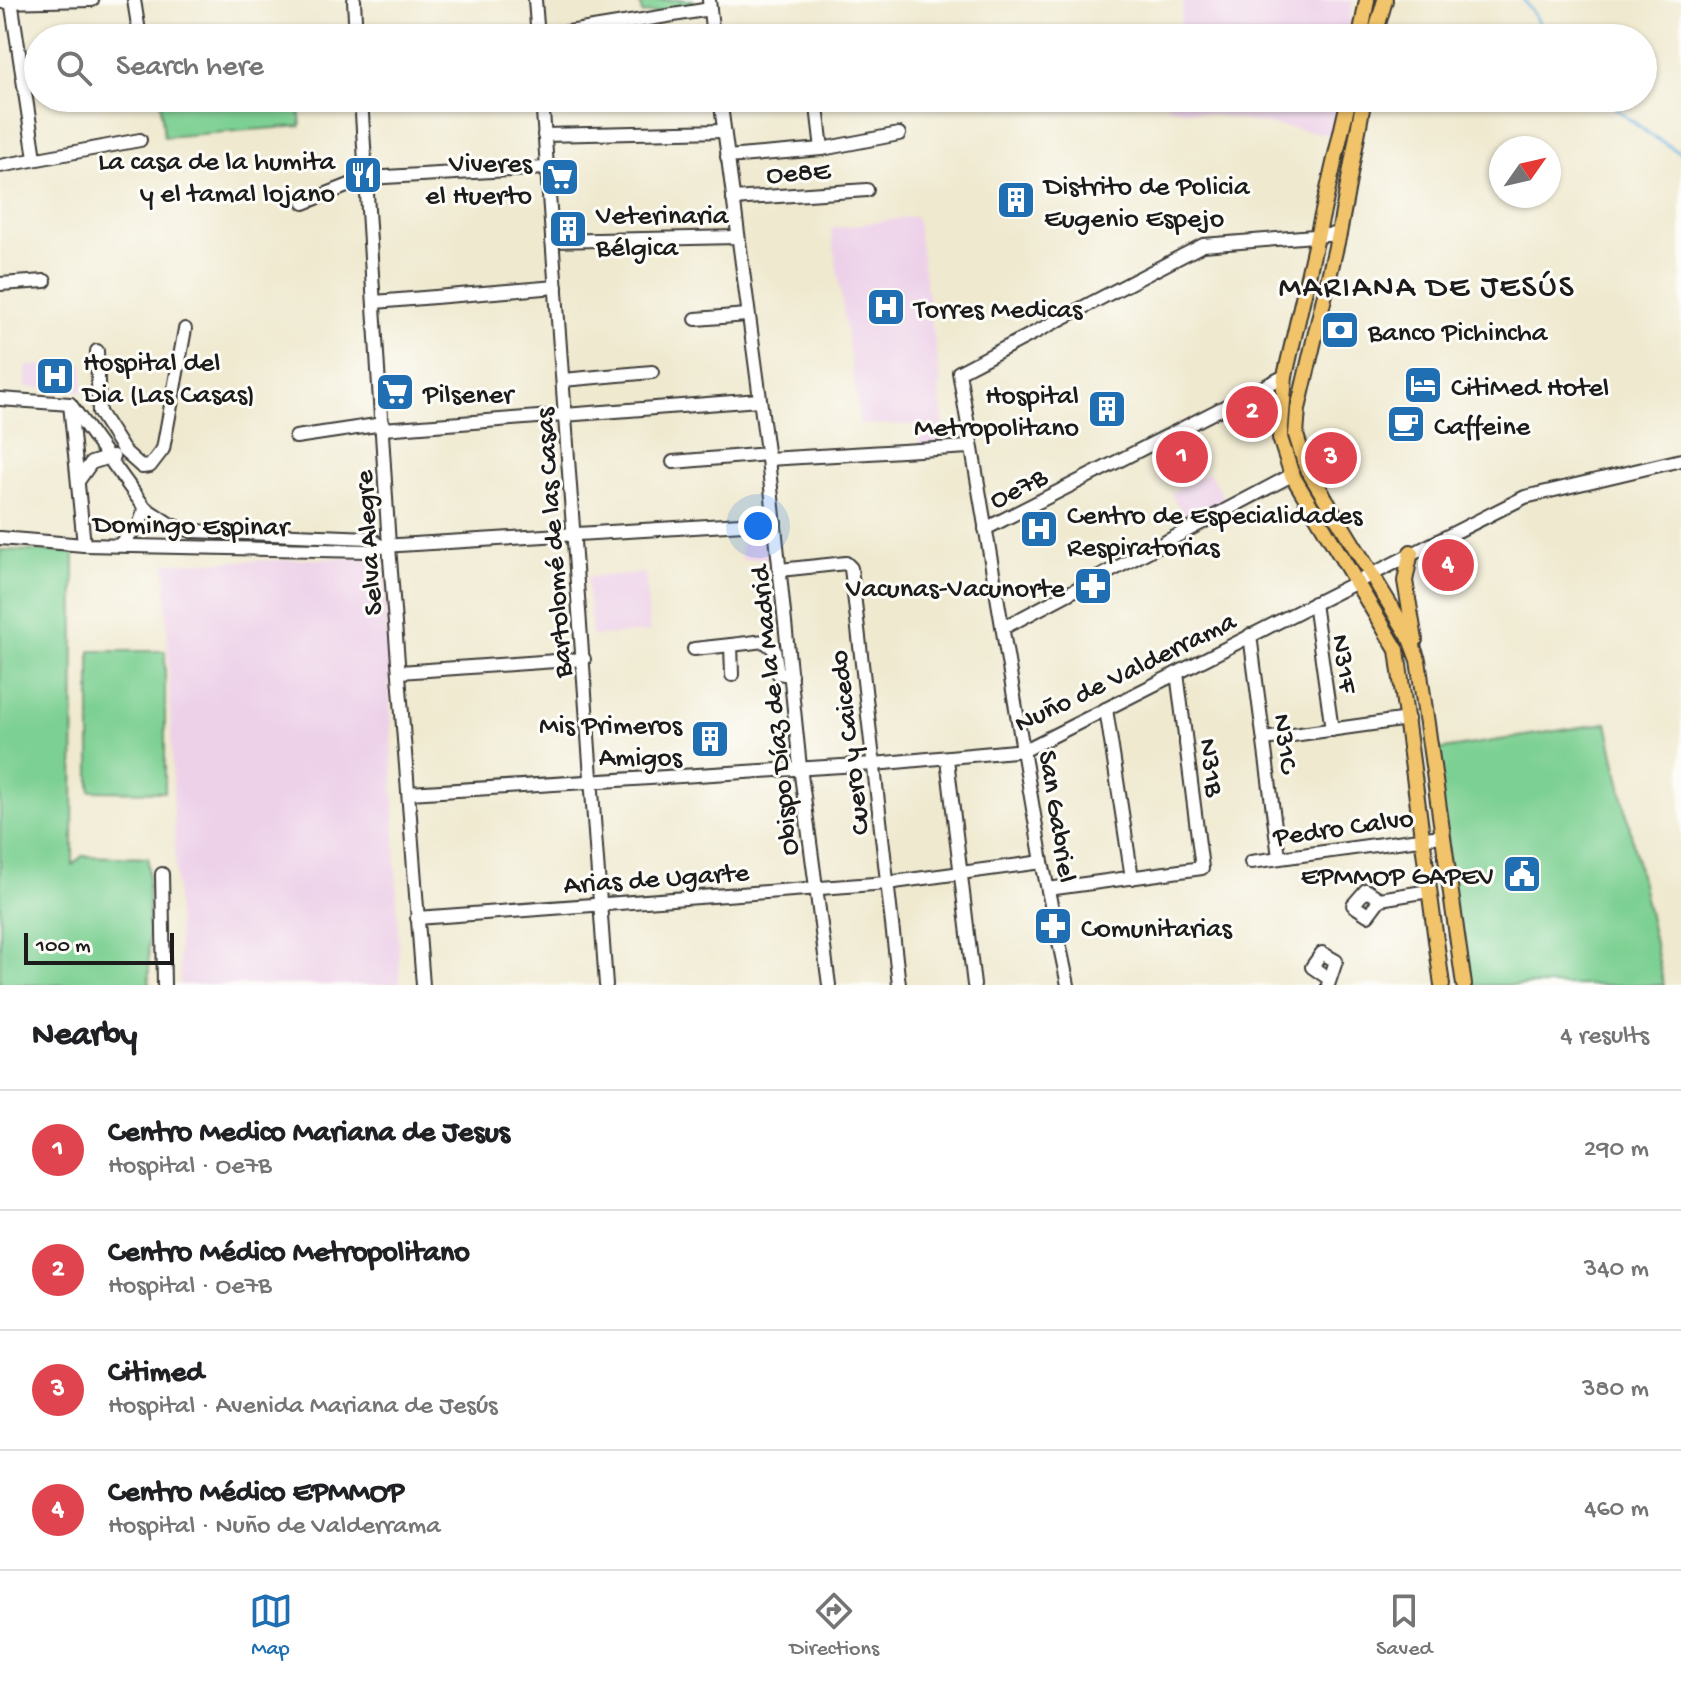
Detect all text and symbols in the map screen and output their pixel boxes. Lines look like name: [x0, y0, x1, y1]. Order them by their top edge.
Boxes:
search box: [24, 24, 1657, 112]
icon: search: [52, 46, 96, 90]
text: Search here: [116, 51, 264, 86]
north arrow: [1489, 136, 1561, 208]
place label: La casa de la humita y el tamal lojano: [98, 147, 336, 212]
place label: Viveres el Huerto: [425, 149, 533, 214]
restaurant icon: La casa de la humita y el tamal lojano: [342, 154, 384, 196]
supermarket icon: Viveres el Huerto: [539, 156, 581, 198]
street label: Oe8E: [765, 156, 833, 193]
place label: Distrito de Policia Eugenio Espejo: [1042, 172, 1251, 237]
building icon: Distrito de Policia Eugenio Espejo: [995, 179, 1037, 221]
place label: Veterinaria Bélgica: [595, 201, 730, 266]
building icon: Veterinaria Bélgica: [547, 208, 589, 250]
district label: MARIANA DE JESÚS: [1278, 270, 1576, 308]
hospital icon: Torres Medicas: [865, 286, 907, 328]
place label: Torres Medicas: [912, 295, 1083, 328]
bank icon: Banco Pichincha: [1319, 309, 1361, 351]
place label: Banco Pichincha: [1367, 318, 1549, 351]
place label: Hospital del Dia (Las Casas): [81, 348, 255, 413]
hospital icon: Hospital del Dia (Las Casas): [34, 355, 76, 397]
hotel icon: CitiMed Hotel: [1402, 364, 1444, 406]
supermarket icon: Pilsener: [374, 371, 416, 413]
place label: CitiMed Hotel: [1451, 373, 1609, 406]
place label: Pilsener: [422, 380, 515, 413]
place label: Hospital Metropolitano: [914, 381, 1079, 446]
pin: 2: [1226, 382, 1278, 442]
building icon: Hospital Metropolitano: [1086, 388, 1128, 430]
cafe icon: Caffeine: [1385, 403, 1427, 445]
street label: Bartolomé de las Casas: [530, 406, 581, 680]
place label: Caffeine: [1434, 412, 1531, 445]
pin: 1: [1156, 427, 1208, 487]
pin: 3: [1305, 428, 1357, 488]
street label: Oe7B: [985, 461, 1054, 518]
street label: Selva Alegre: [349, 468, 392, 616]
place label: Centro de Especialidades Respiratorias: [1067, 501, 1363, 566]
your location: [738, 506, 778, 546]
hospital icon: Centro de Especialidades Respiratorias: [1018, 508, 1060, 550]
street label: Domingo Espinar: [91, 509, 291, 546]
pin: 4: [1422, 535, 1474, 595]
street label: Obispo Díaz de la Madrid: [745, 561, 808, 857]
pharmacy icon: Vacunas-Vacunorte: [1072, 565, 1114, 607]
place label: Vacunas-Vacunorte: [845, 574, 1066, 607]
street label: Nuño de Valderrama: [1010, 605, 1243, 742]
street label: N31F: [1322, 632, 1363, 697]
street label: Cuero y Caicedo: [824, 648, 879, 837]
place label: Mis Primeros Amigos: [539, 711, 683, 776]
street label: N31C: [1264, 712, 1304, 777]
building icon: Mis Primeros Amigos: [689, 718, 731, 760]
street label: N31B: [1190, 737, 1230, 799]
street label: San Gabriel: [1029, 748, 1082, 885]
street label: Pedro Calvo: [1270, 803, 1416, 856]
public building icon: EPMMOP GAPEV: [1501, 853, 1543, 895]
street label: Arias de Ugarte: [562, 858, 751, 903]
place label: EPMMOP GAPEV: [1301, 862, 1494, 895]
pharmacy icon: Comunitarias: [1032, 905, 1074, 947]
place label: Comunitarias: [1081, 914, 1233, 947]
scale bar: [24, 929, 174, 965]
text: 100 m: [36, 934, 91, 960]
text: Nearby: [32, 1017, 137, 1057]
text: 4 results: [1560, 1022, 1649, 1053]
text: Centro Medico Mariana de Jesus: [108, 1117, 510, 1152]
text: 1: [53, 1135, 63, 1166]
text: 290 m: [1584, 1135, 1649, 1166]
text: Hospital · Oe7B: [108, 1152, 271, 1183]
text: Centro Médico Metropolitano: [108, 1237, 470, 1272]
text: 2: [52, 1255, 64, 1286]
text: 340 m: [1584, 1255, 1649, 1286]
text: Hospital · Oe7B: [108, 1272, 271, 1303]
text: Citimed: [108, 1357, 204, 1392]
text: 3: [51, 1375, 65, 1406]
text: 380 m: [1582, 1375, 1649, 1406]
text: Hospital · Avenida Mariana de Jesús: [108, 1392, 498, 1423]
text: Centro Médico EPMMOP: [108, 1477, 404, 1512]
text: 4: [52, 1495, 64, 1526]
text: 460 m: [1584, 1495, 1649, 1526]
text: Hospital · Nuño de Valderrama: [108, 1512, 441, 1543]
tab: Map: [249, 1589, 293, 1663]
tab: Directions: [790, 1589, 879, 1663]
tab: Saved: [1376, 1589, 1432, 1663]

